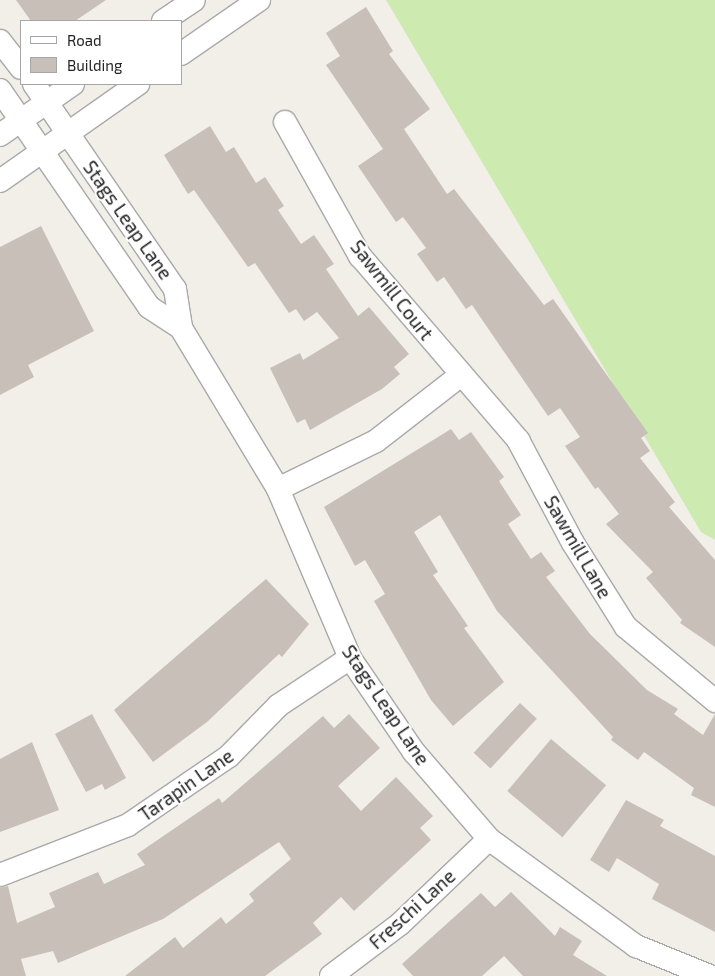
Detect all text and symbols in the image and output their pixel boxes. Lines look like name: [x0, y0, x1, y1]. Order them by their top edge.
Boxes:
legend: [20, 20, 182, 85]
text: Road: [67, 31, 102, 49]
text: Building: [67, 56, 122, 74]
street label: Stags Leap Lane: [79, 156, 177, 284]
street label: Sawmill Court: [346, 235, 438, 345]
street label: Sawmill Lane: [539, 491, 617, 603]
street label: Stags Leap Lane: [337, 641, 435, 769]
street label: Tarapin Lane: [134, 744, 238, 826]
street label: Freschi Lane: [364, 864, 460, 954]

